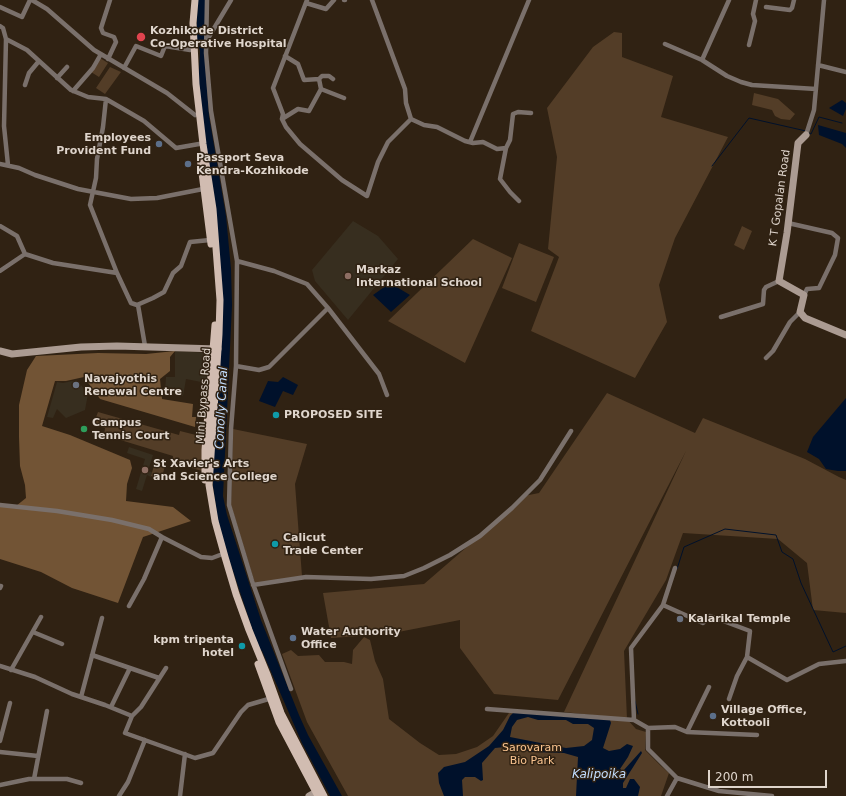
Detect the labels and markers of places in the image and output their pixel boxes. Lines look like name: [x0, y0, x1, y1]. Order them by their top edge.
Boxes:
place label: Kozhikode District Co-Operative Hospital: [150, 24, 287, 50]
marker: Kozhikode District Co-Operative Hospital: [135, 31, 147, 43]
place label: Employees Provident Fund: [56, 131, 151, 157]
marker: Employees Provident Fund: [154, 139, 164, 149]
place label: Passport Seva Kendra-Kozhikode: [196, 151, 309, 177]
marker: Passport Seva Kendra-Kozhikode: [183, 159, 193, 169]
place label: Markaz International School: [356, 263, 482, 289]
marker: Markaz International School: [343, 271, 353, 281]
place label: Navajyothis Renewal Centre: [84, 372, 182, 398]
marker: Navajyothis Renewal Centre: [71, 380, 81, 390]
place label: PROPOSED SITE: [284, 408, 383, 422]
marker: PROPOSED SITE: [271, 410, 281, 420]
place label: Campus Tennis Court: [92, 416, 169, 442]
marker: Campus Tennis Court: [79, 424, 89, 434]
place label: St Xavier's Arts and Science College: [153, 457, 277, 483]
marker: St Xavier's Arts and Science College: [140, 465, 150, 475]
place label: Calicut Trade Center: [283, 531, 363, 557]
marker: Calicut Trade Center: [270, 539, 280, 549]
place label: Kalarikal Temple: [688, 612, 791, 626]
marker: Kalarikal Temple: [675, 614, 685, 624]
place label: Water Authority Office: [301, 625, 401, 651]
place label: kpm tripenta hotel: [153, 633, 234, 659]
marker: Water Authority Office: [288, 633, 298, 643]
marker: kpm tripenta hotel: [237, 641, 247, 651]
place label: Village Office, Kottooli: [721, 703, 807, 729]
marker: Village Office, Kottooli: [708, 711, 718, 721]

